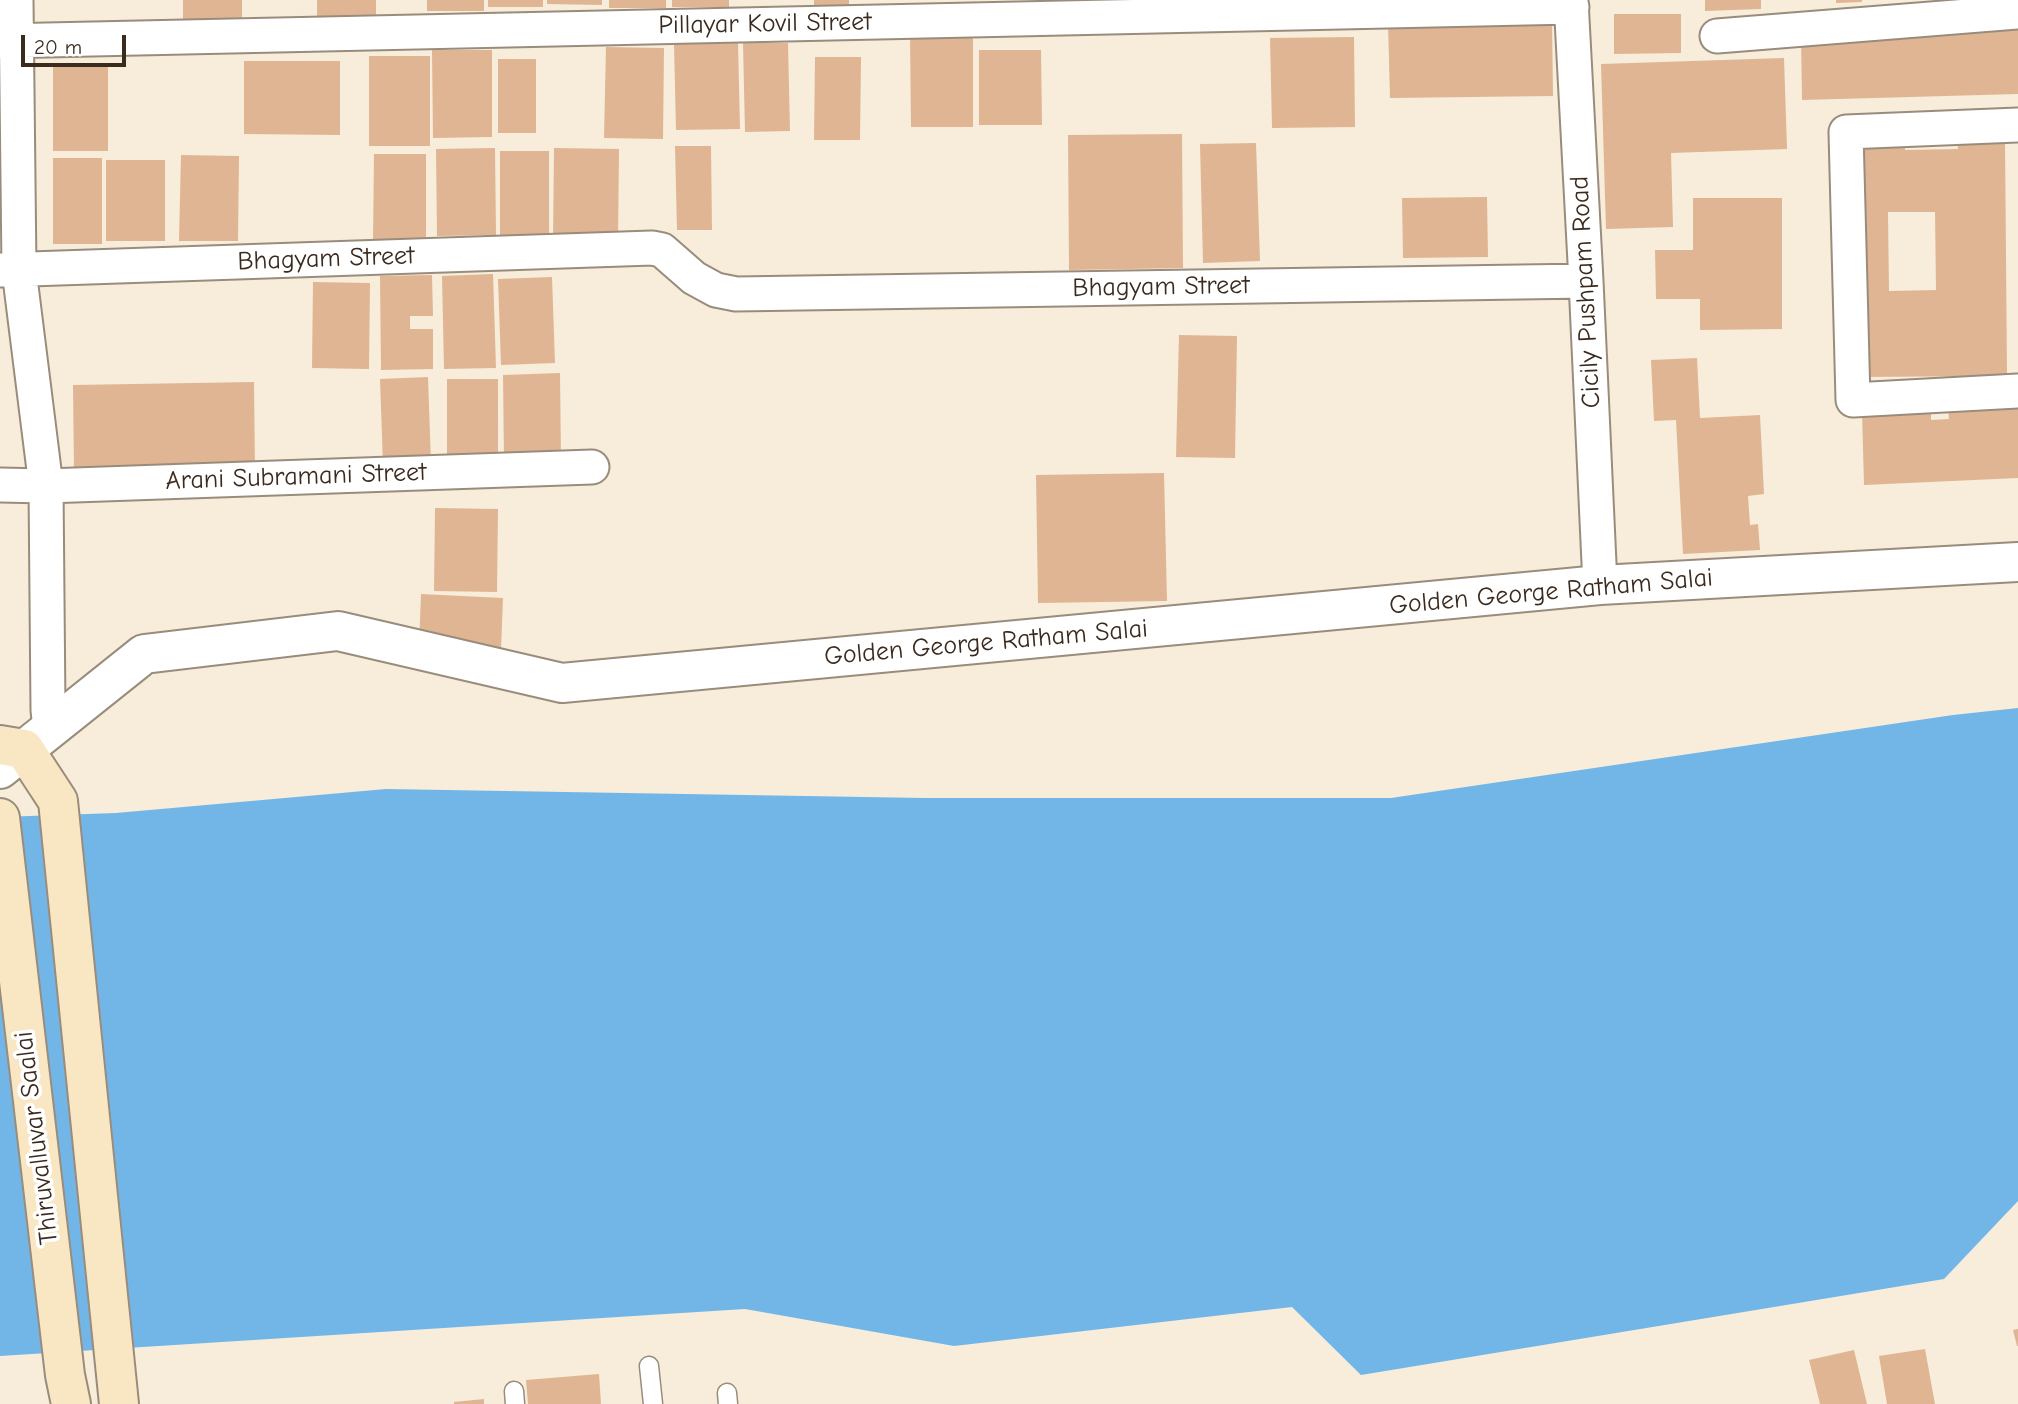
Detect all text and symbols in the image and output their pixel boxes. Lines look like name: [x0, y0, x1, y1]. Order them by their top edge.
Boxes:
street label: Pillayar Kovil Street: [658, 7, 872, 41]
scale bar: [24, 21, 130, 65]
text: 20 m: [34, 35, 82, 59]
street label: Cicily Pushpam Road: [1564, 175, 1608, 409]
street label: Bhagyam Street: [237, 240, 415, 278]
street label: Bhagyam Street: [1072, 270, 1250, 304]
street label: Arani Subramani Street: [165, 457, 427, 497]
street label: Golden George Ratham Salai: [1388, 562, 1714, 622]
street label: Golden George Ratham Salai: [823, 613, 1149, 673]
street label: Thiruvalluvar Saalai: [8, 1030, 66, 1246]

